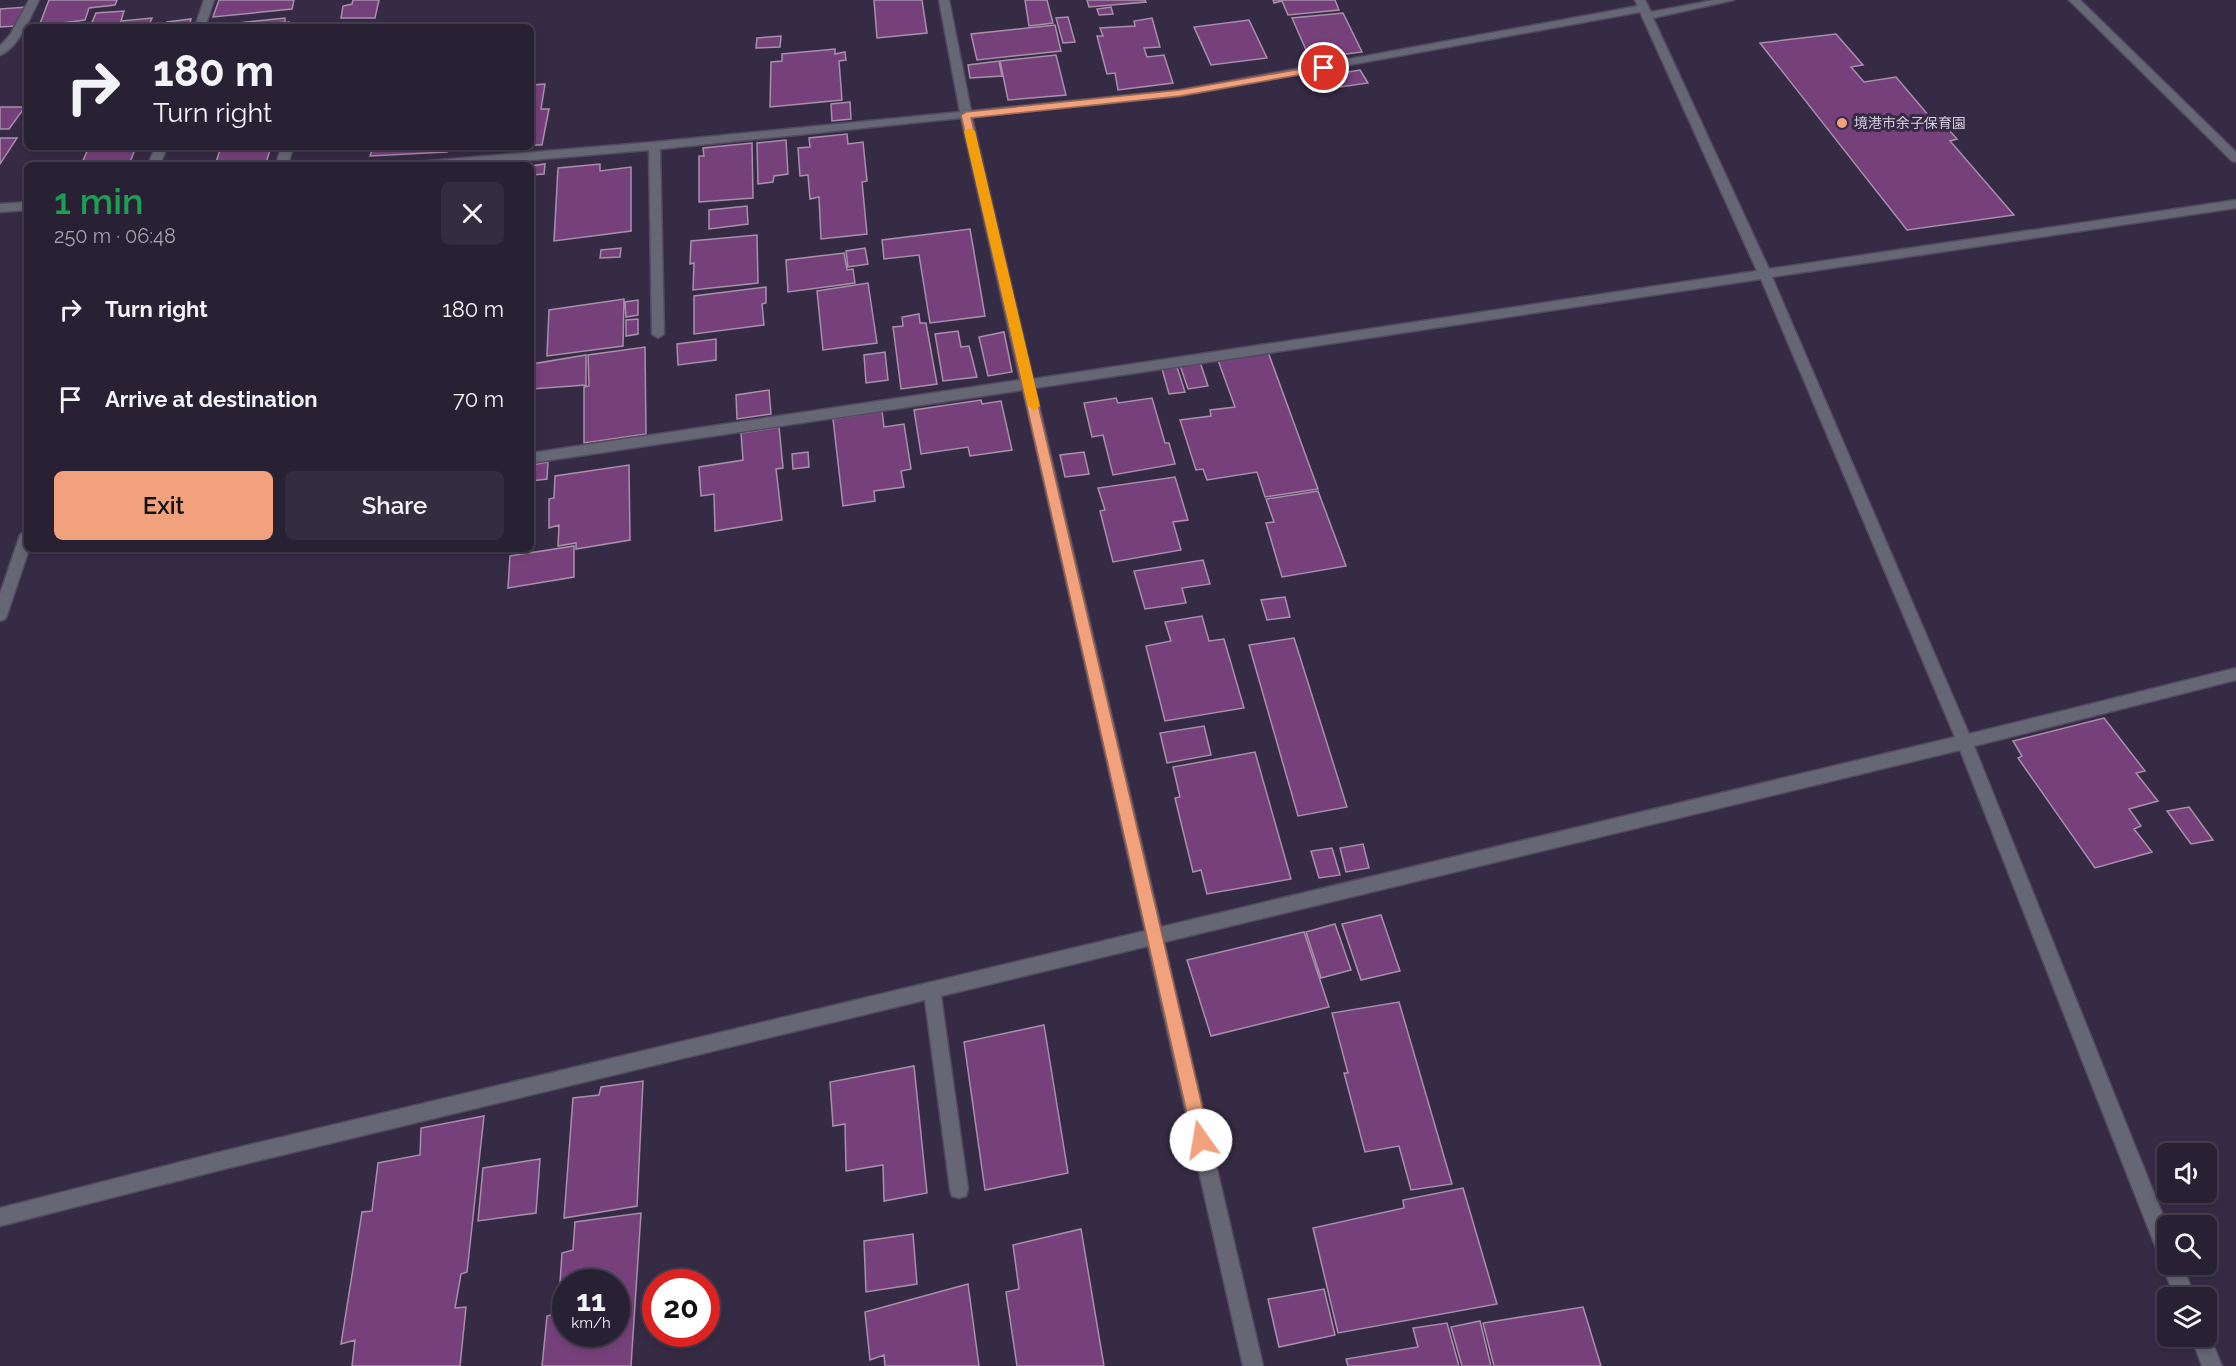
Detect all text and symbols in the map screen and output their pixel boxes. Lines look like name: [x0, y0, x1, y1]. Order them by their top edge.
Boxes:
pin: [1298, 42, 1349, 93]
text: 180 m: [153, 47, 274, 96]
icon: right: [54, 48, 132, 126]
icon: arrive: [1307, 51, 1340, 84]
text: Turn right: [153, 97, 272, 128]
place label: 境港市余子保育園: [1854, 115, 1966, 131]
marker: 境港市余子保育園: [1835, 116, 1849, 130]
text: 1 min: [54, 180, 143, 222]
button: close: [441, 182, 504, 245]
text: 250 m · 06:48: [54, 224, 176, 248]
icon: right: [54, 293, 87, 326]
text: Turn right: [105, 296, 208, 322]
text: 180 m: [442, 296, 504, 322]
icon: arrive: [54, 383, 87, 416]
text: Arrive at destination: [105, 386, 318, 412]
text: 70 m: [453, 386, 504, 412]
button: Exit: [54, 471, 273, 540]
button: Share: [285, 471, 504, 540]
position arrow: [1169, 1108, 1233, 1172]
map controls: [2157, 1143, 2217, 1347]
button: sound: [2157, 1143, 2217, 1203]
button: search: [2157, 1215, 2217, 1275]
speed limit sign: 20: [642, 1269, 720, 1347]
text: 11: [576, 1283, 606, 1318]
button: layers: [2157, 1287, 2217, 1347]
text: km/h: [571, 1314, 611, 1332]

